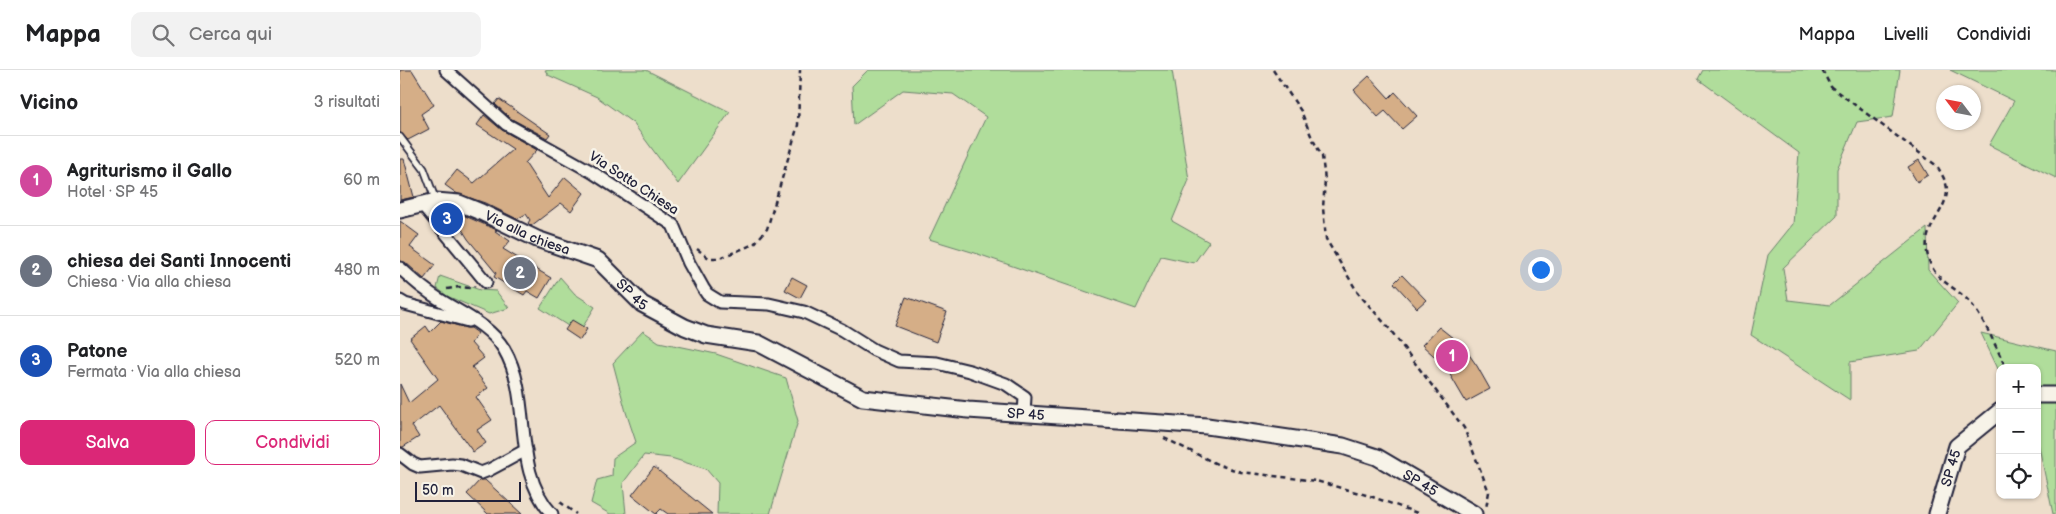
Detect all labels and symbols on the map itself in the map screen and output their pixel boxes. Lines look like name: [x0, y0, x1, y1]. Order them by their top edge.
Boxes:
north arrow: [1936, 85, 1981, 130]
street label: Via Sotto Chiesa: [586, 148, 682, 218]
pin: 3: [431, 200, 463, 238]
street label: Via alla chiesa: [482, 207, 572, 258]
pin: 2: [504, 254, 536, 292]
your location: [1528, 257, 1554, 283]
street label: SP 45: [613, 275, 650, 314]
pin: 1: [1436, 337, 1468, 375]
street label: SP 45: [1007, 404, 1045, 424]
street label: SP 45: [1937, 447, 1964, 488]
street label: SP 45: [1400, 466, 1441, 499]
scale bar: [415, 479, 521, 502]

